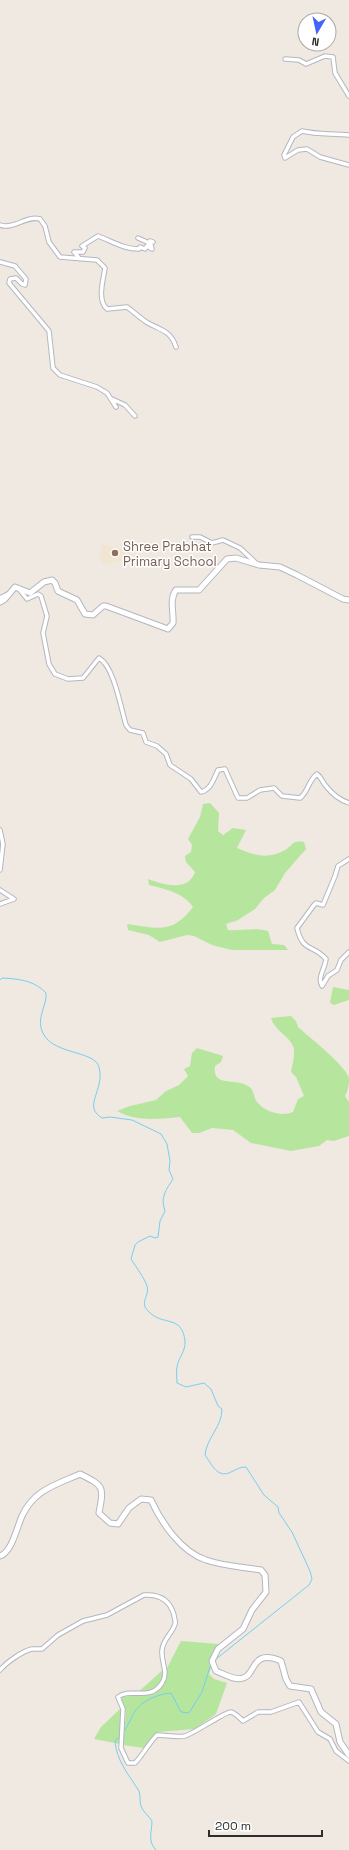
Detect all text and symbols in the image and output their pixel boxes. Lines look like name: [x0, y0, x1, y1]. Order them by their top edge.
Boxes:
north arrow: [297, 12, 337, 52]
text: N: [311, 34, 320, 49]
place label: Shree Prabhat Primary School: [123, 538, 217, 570]
marker: Shree Prabhat Primary School: [110, 548, 120, 558]
scale bar: [209, 1812, 322, 1838]
text: 200 m: [215, 1818, 251, 1834]

